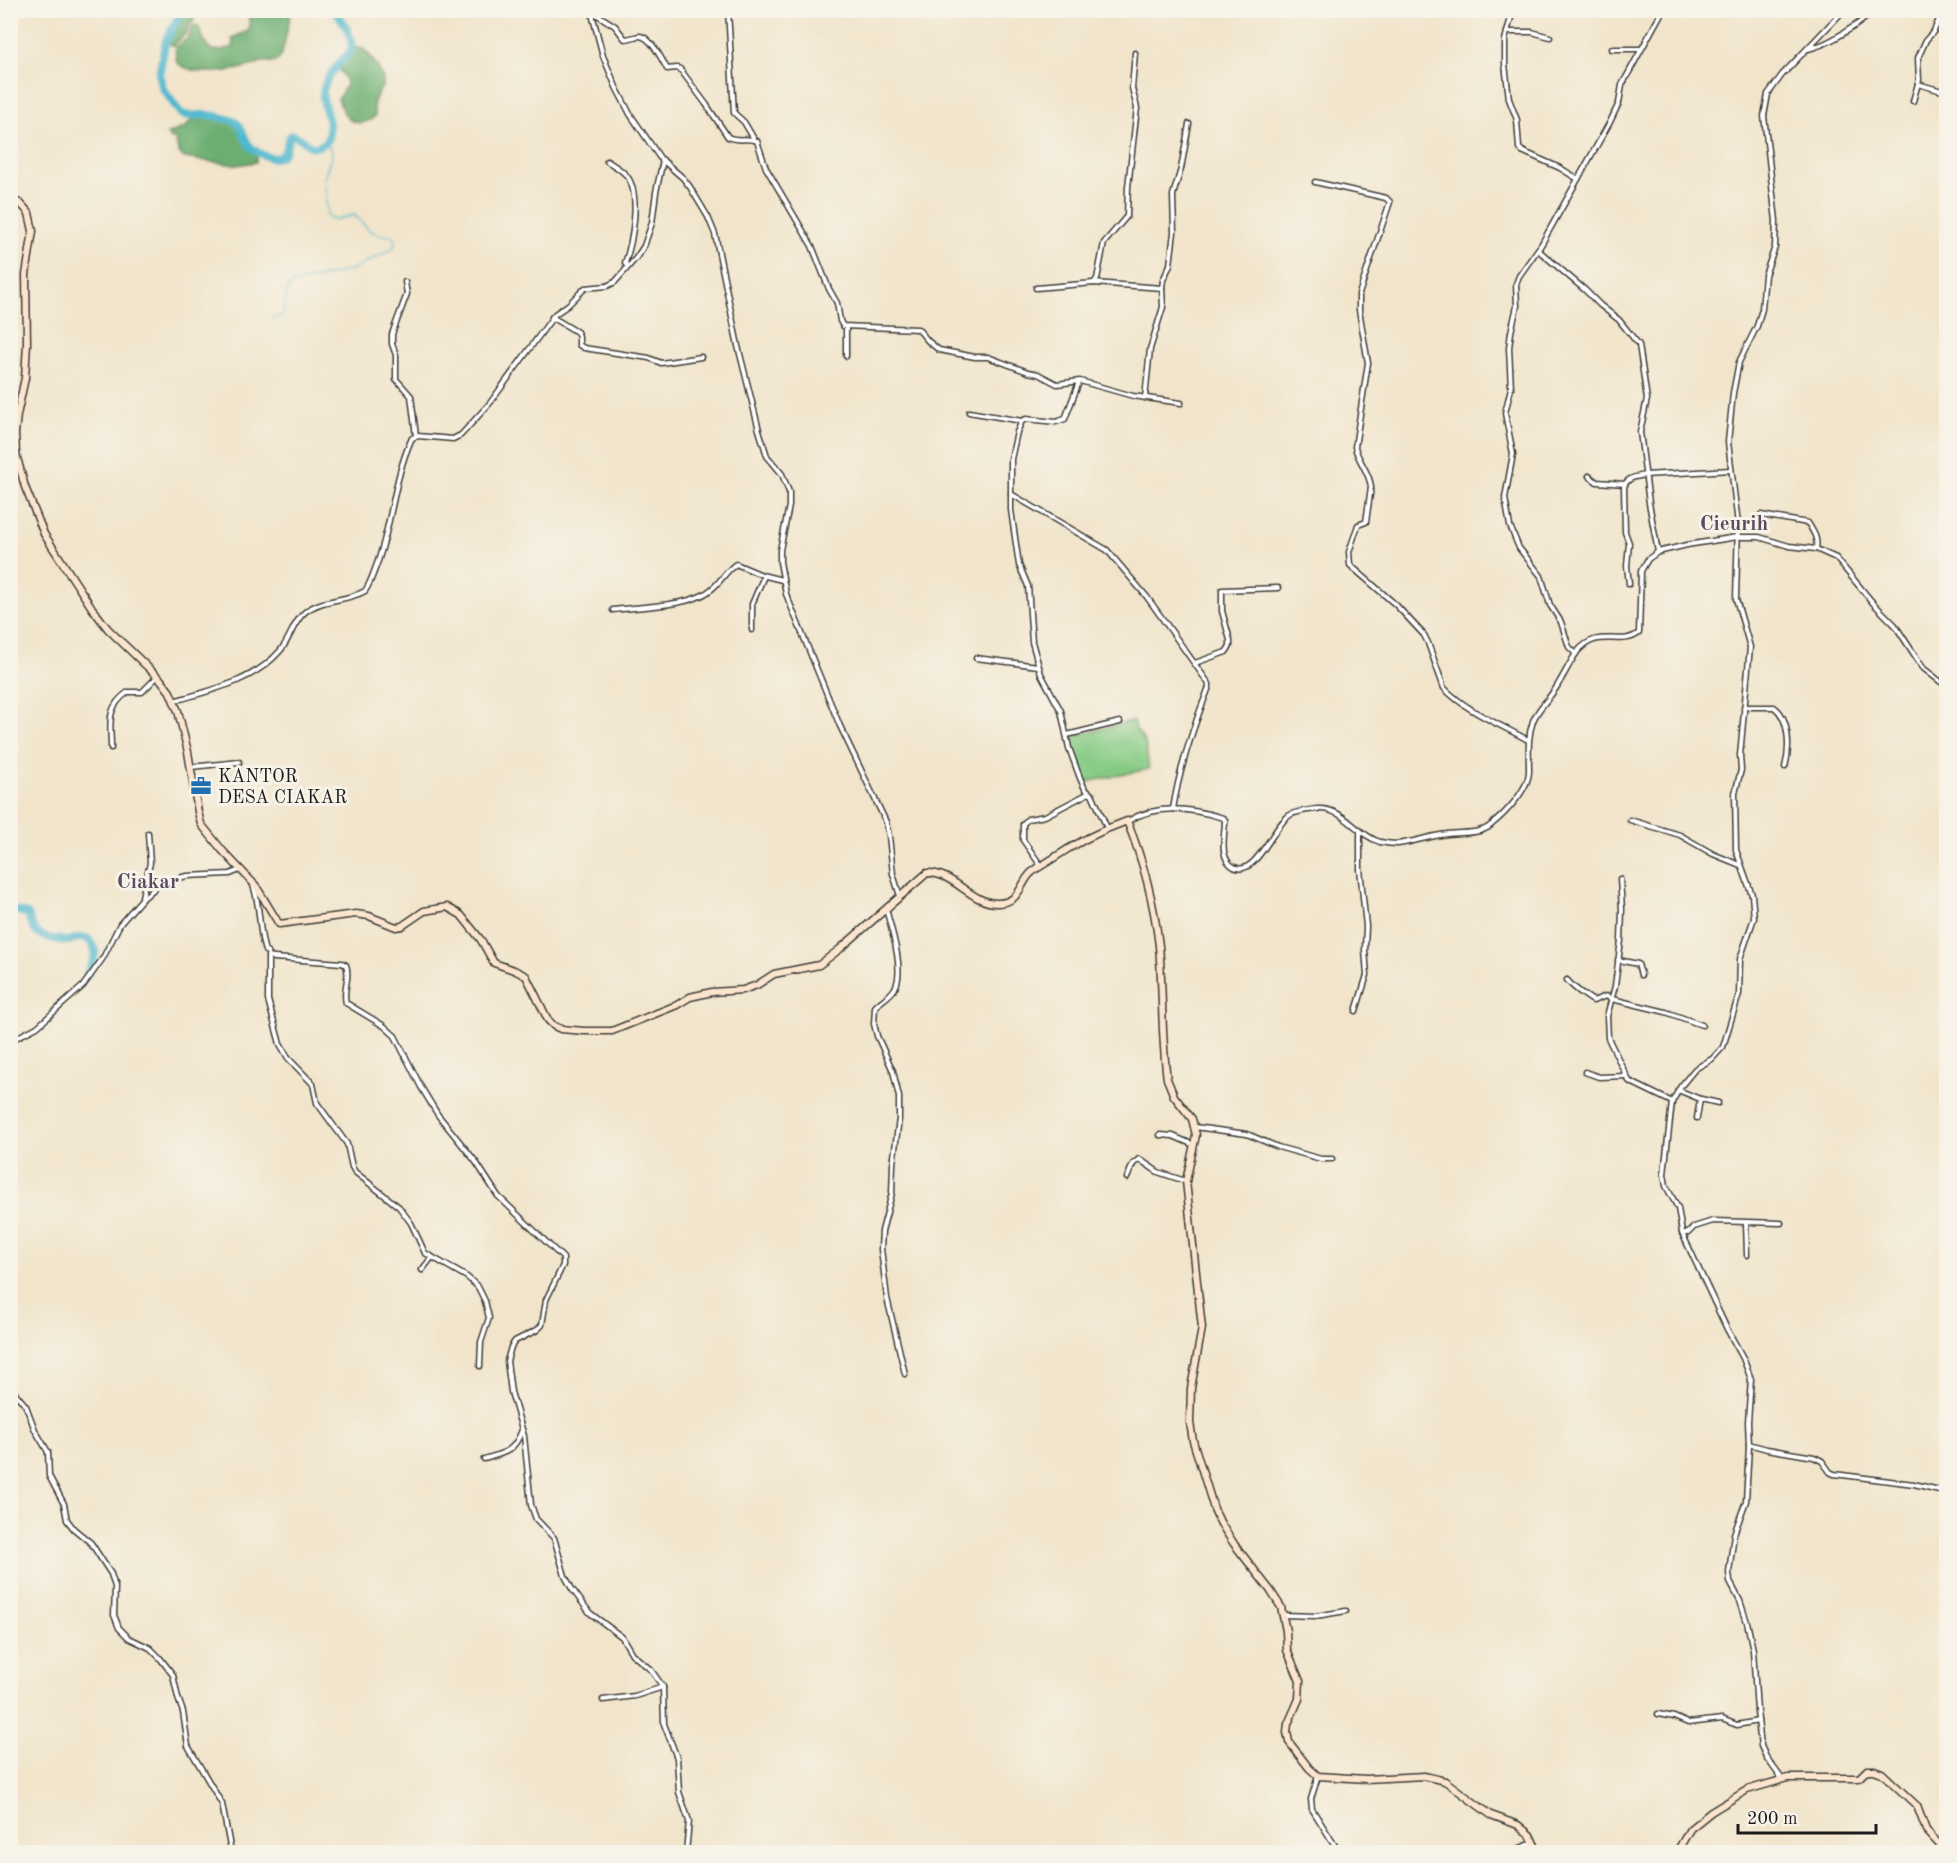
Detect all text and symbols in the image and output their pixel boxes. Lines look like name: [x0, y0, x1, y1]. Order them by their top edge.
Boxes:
district label: Cieurih: [1700, 514, 1769, 535]
place label: KANTOR DESA CIAKAR: [218, 768, 347, 807]
office icon: KANTOR DESA CIAKAR: [189, 774, 213, 798]
district label: Ciakar: [117, 872, 179, 893]
scale bar: [1738, 1797, 1876, 1835]
text: 200 m: [1747, 1810, 1798, 1828]

